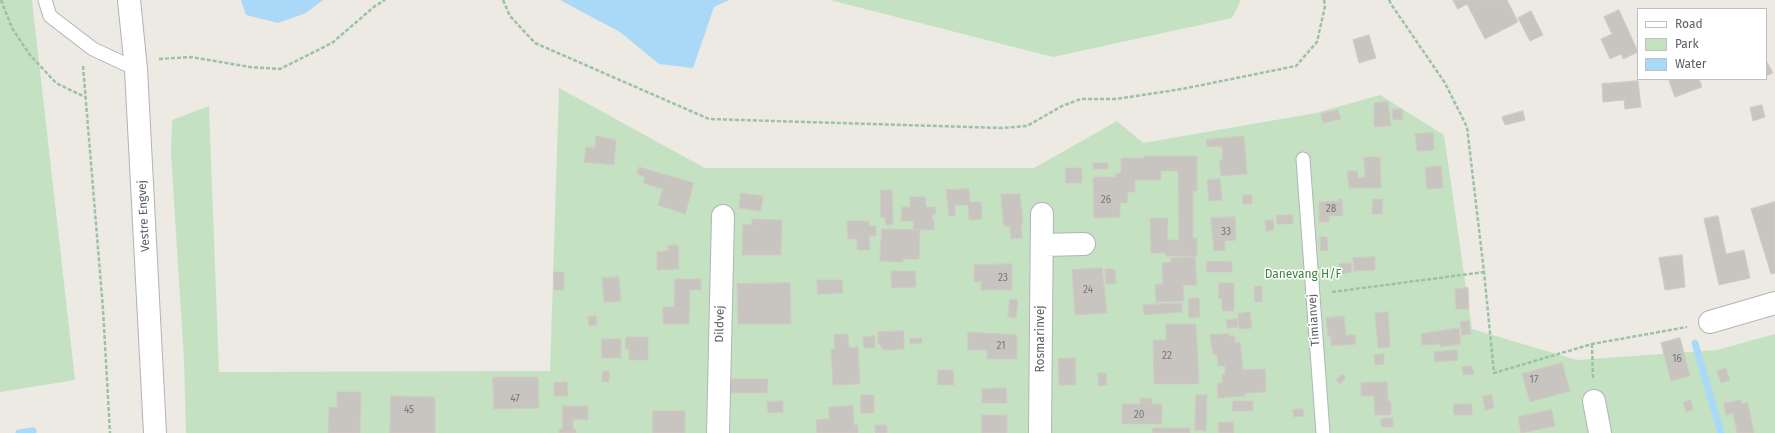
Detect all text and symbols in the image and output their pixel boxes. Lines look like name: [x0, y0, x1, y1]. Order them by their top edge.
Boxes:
legend: [1637, 8, 1767, 80]
text: Road: [1675, 17, 1703, 31]
text: Park: [1675, 37, 1699, 51]
text: Water: [1675, 57, 1706, 71]
street label: Vestre Engvej: [135, 180, 153, 252]
house number: 26: [1101, 194, 1111, 206]
house number: 28: [1326, 203, 1336, 215]
house number: 33: [1221, 226, 1231, 238]
park label: Danevang H/F: [1265, 268, 1341, 282]
house number: 23: [998, 272, 1008, 284]
house number: 24: [1083, 284, 1093, 296]
street label: Timianvej: [1305, 293, 1323, 347]
street label: Dildvej: [712, 305, 728, 343]
street label: Rosmarinvej: [1034, 305, 1048, 373]
house number: 21: [996, 340, 1006, 352]
house number: 22: [1162, 350, 1172, 362]
house number: 16: [1672, 353, 1682, 365]
house number: 17: [1530, 374, 1538, 386]
house number: 47: [510, 393, 520, 405]
house number: 45: [404, 404, 414, 416]
house number: 20: [1134, 409, 1144, 421]

